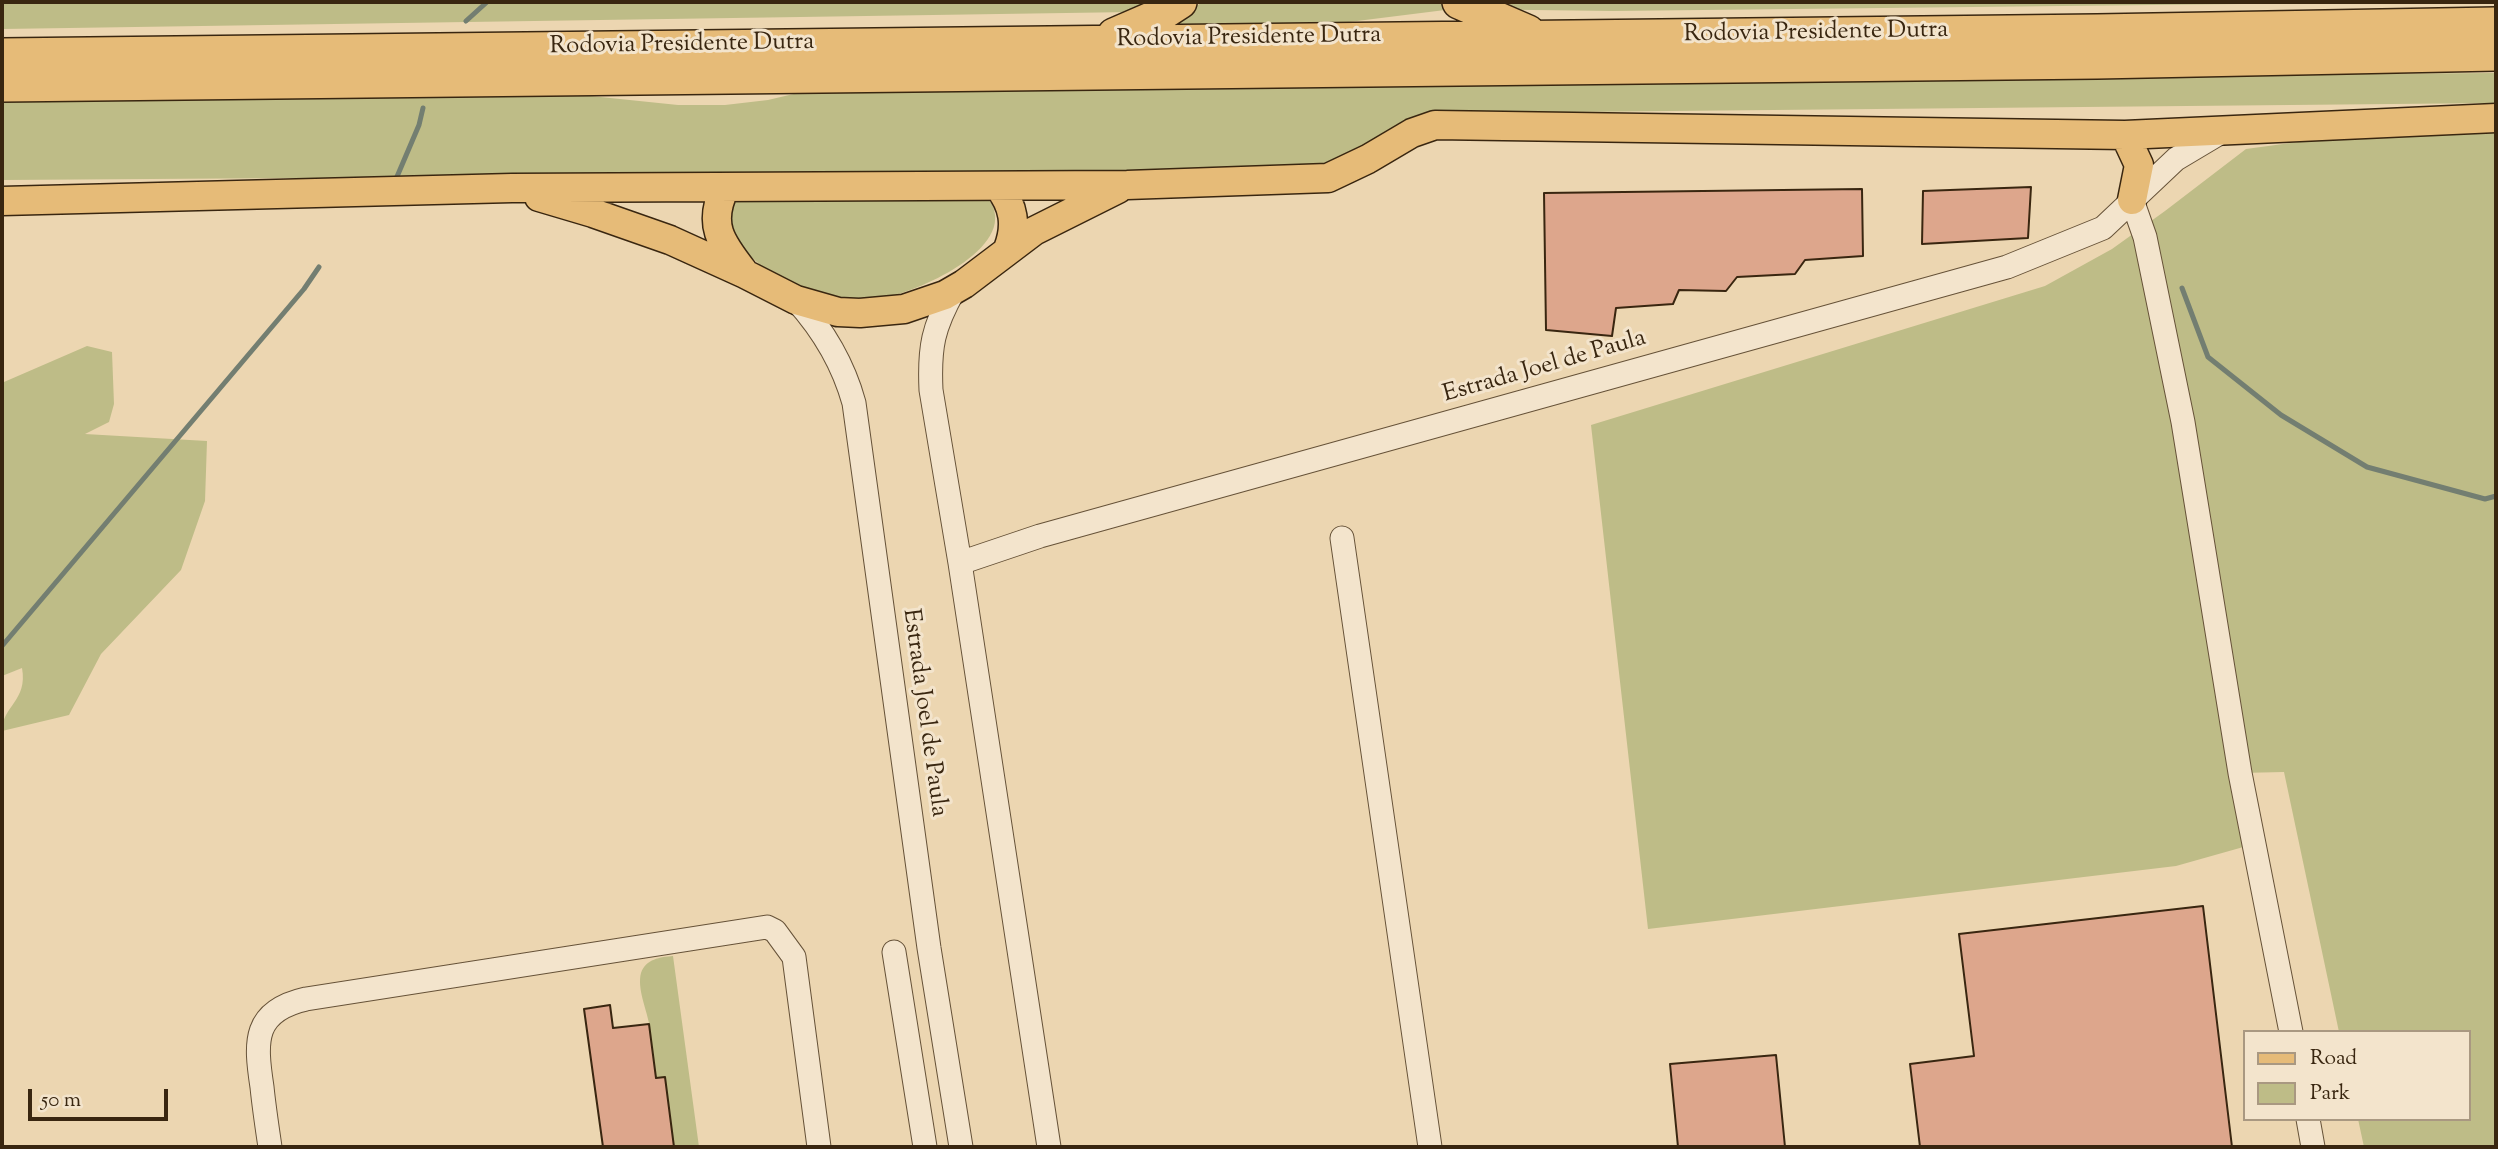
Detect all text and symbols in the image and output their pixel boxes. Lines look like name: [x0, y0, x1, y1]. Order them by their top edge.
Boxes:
street label: Rodovia Presidente Dutra: [1684, 17, 1948, 51]
street label: Rodovia Presidente Dutra: [1117, 22, 1381, 56]
street label: Rodovia Presidente Dutra: [550, 29, 814, 63]
street label: Estrada Joel de Paula: [1440, 325, 1650, 411]
street label: Estrada Joel de Paula: [894, 607, 952, 819]
legend: [2242, 1030, 2470, 1121]
text: Road: [2310, 1044, 2357, 1074]
scale bar: [32, 1076, 172, 1120]
text: Park: [2310, 1079, 2350, 1109]
text: 50 m: [41, 1086, 81, 1116]

